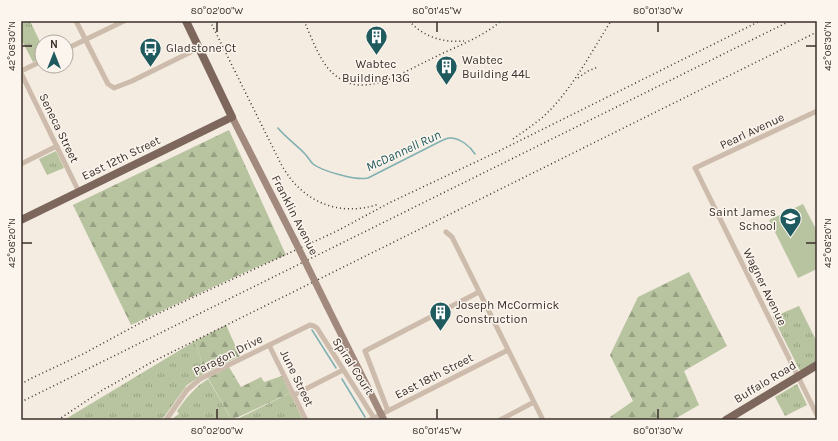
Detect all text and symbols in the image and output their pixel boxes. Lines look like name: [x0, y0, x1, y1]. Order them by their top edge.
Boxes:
text: 80°02'00"W: [191, 5, 243, 17]
text: 80°01'45"W: [412, 5, 462, 17]
text: 80°01'30"W: [633, 5, 683, 17]
text: 42°08'30"N: [6, 21, 18, 71]
text: 42°08'30"N: [822, 21, 834, 71]
building icon: Wabtec Building 13G: [363, 24, 389, 57]
north arrow: [34, 34, 74, 74]
bus stop icon: Gladstone Ct: [137, 35, 163, 68]
text: N: [50, 38, 58, 51]
place label: Gladstone Ct: [166, 41, 237, 55]
place label: Wabtec Building 44L: [462, 53, 531, 81]
building icon: Wabtec Building 44L: [434, 54, 460, 87]
place label: Wabtec Building 13G: [342, 57, 410, 85]
street label: Seneca Street: [36, 91, 82, 165]
street label: Pearl Avenue: [718, 110, 786, 152]
water label: McDannell Run: [363, 127, 443, 174]
street label: East 12th Street: [80, 133, 163, 183]
street label: Franklin Avenue: [269, 173, 321, 257]
place label: Saint James School: [709, 205, 776, 233]
school or university icon: Saint James School: [778, 206, 804, 239]
text: 42°08'20"N: [6, 218, 18, 268]
text: 42°08'20"N: [822, 218, 834, 268]
street label: Wagner Avenue: [740, 246, 790, 328]
place label: Joseph McCormick Construction: [456, 298, 560, 326]
building icon: Joseph McCormick Construction: [427, 299, 453, 332]
street label: Paragon Drive: [191, 332, 265, 378]
street label: Spiral Court: [329, 335, 377, 397]
street label: June Street: [277, 347, 317, 409]
street label: East 18th Street: [393, 350, 476, 402]
street label: Buffalo Road: [731, 358, 799, 406]
text: 80°02'00"W: [191, 425, 243, 437]
text: 80°01'45"W: [412, 425, 462, 437]
text: 80°01'30"W: [633, 425, 683, 437]

